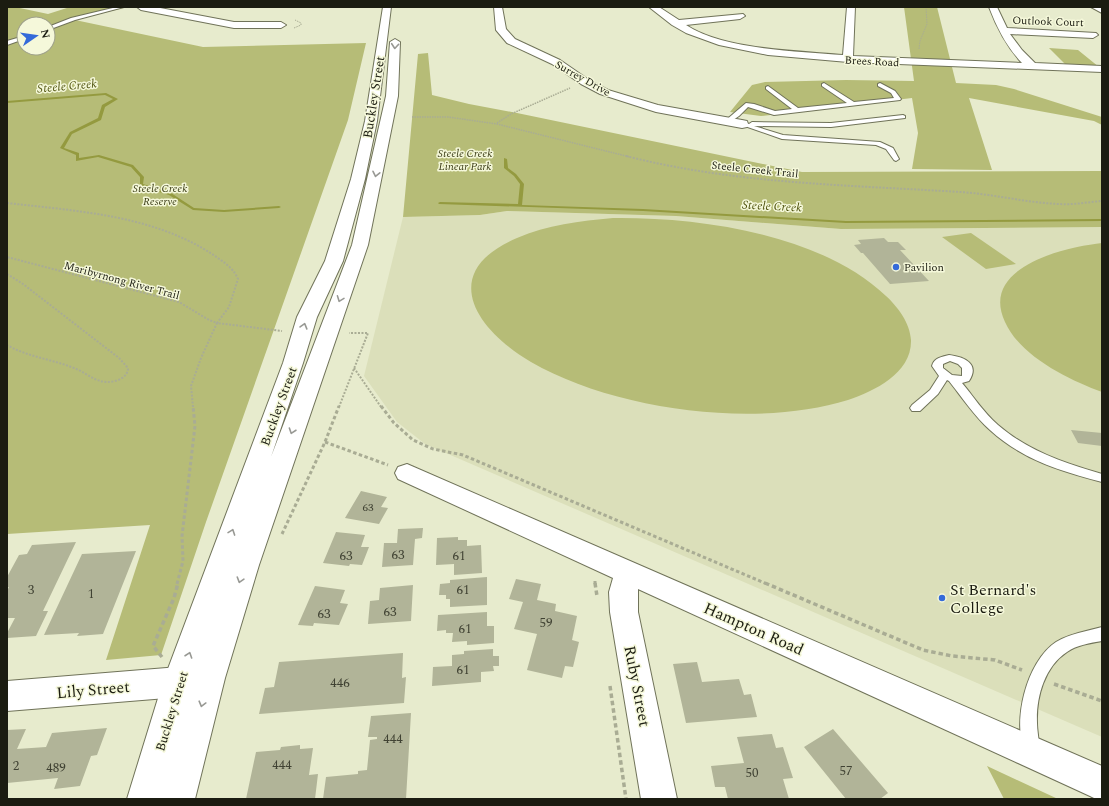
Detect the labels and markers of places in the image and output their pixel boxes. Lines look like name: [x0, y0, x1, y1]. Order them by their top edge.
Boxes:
place label: Pavilion: [904, 259, 944, 276]
marker: Pavilion: [891, 262, 901, 272]
place label: St Bernard's College: [950, 578, 1036, 620]
marker: St Bernard's College: [937, 593, 947, 603]

